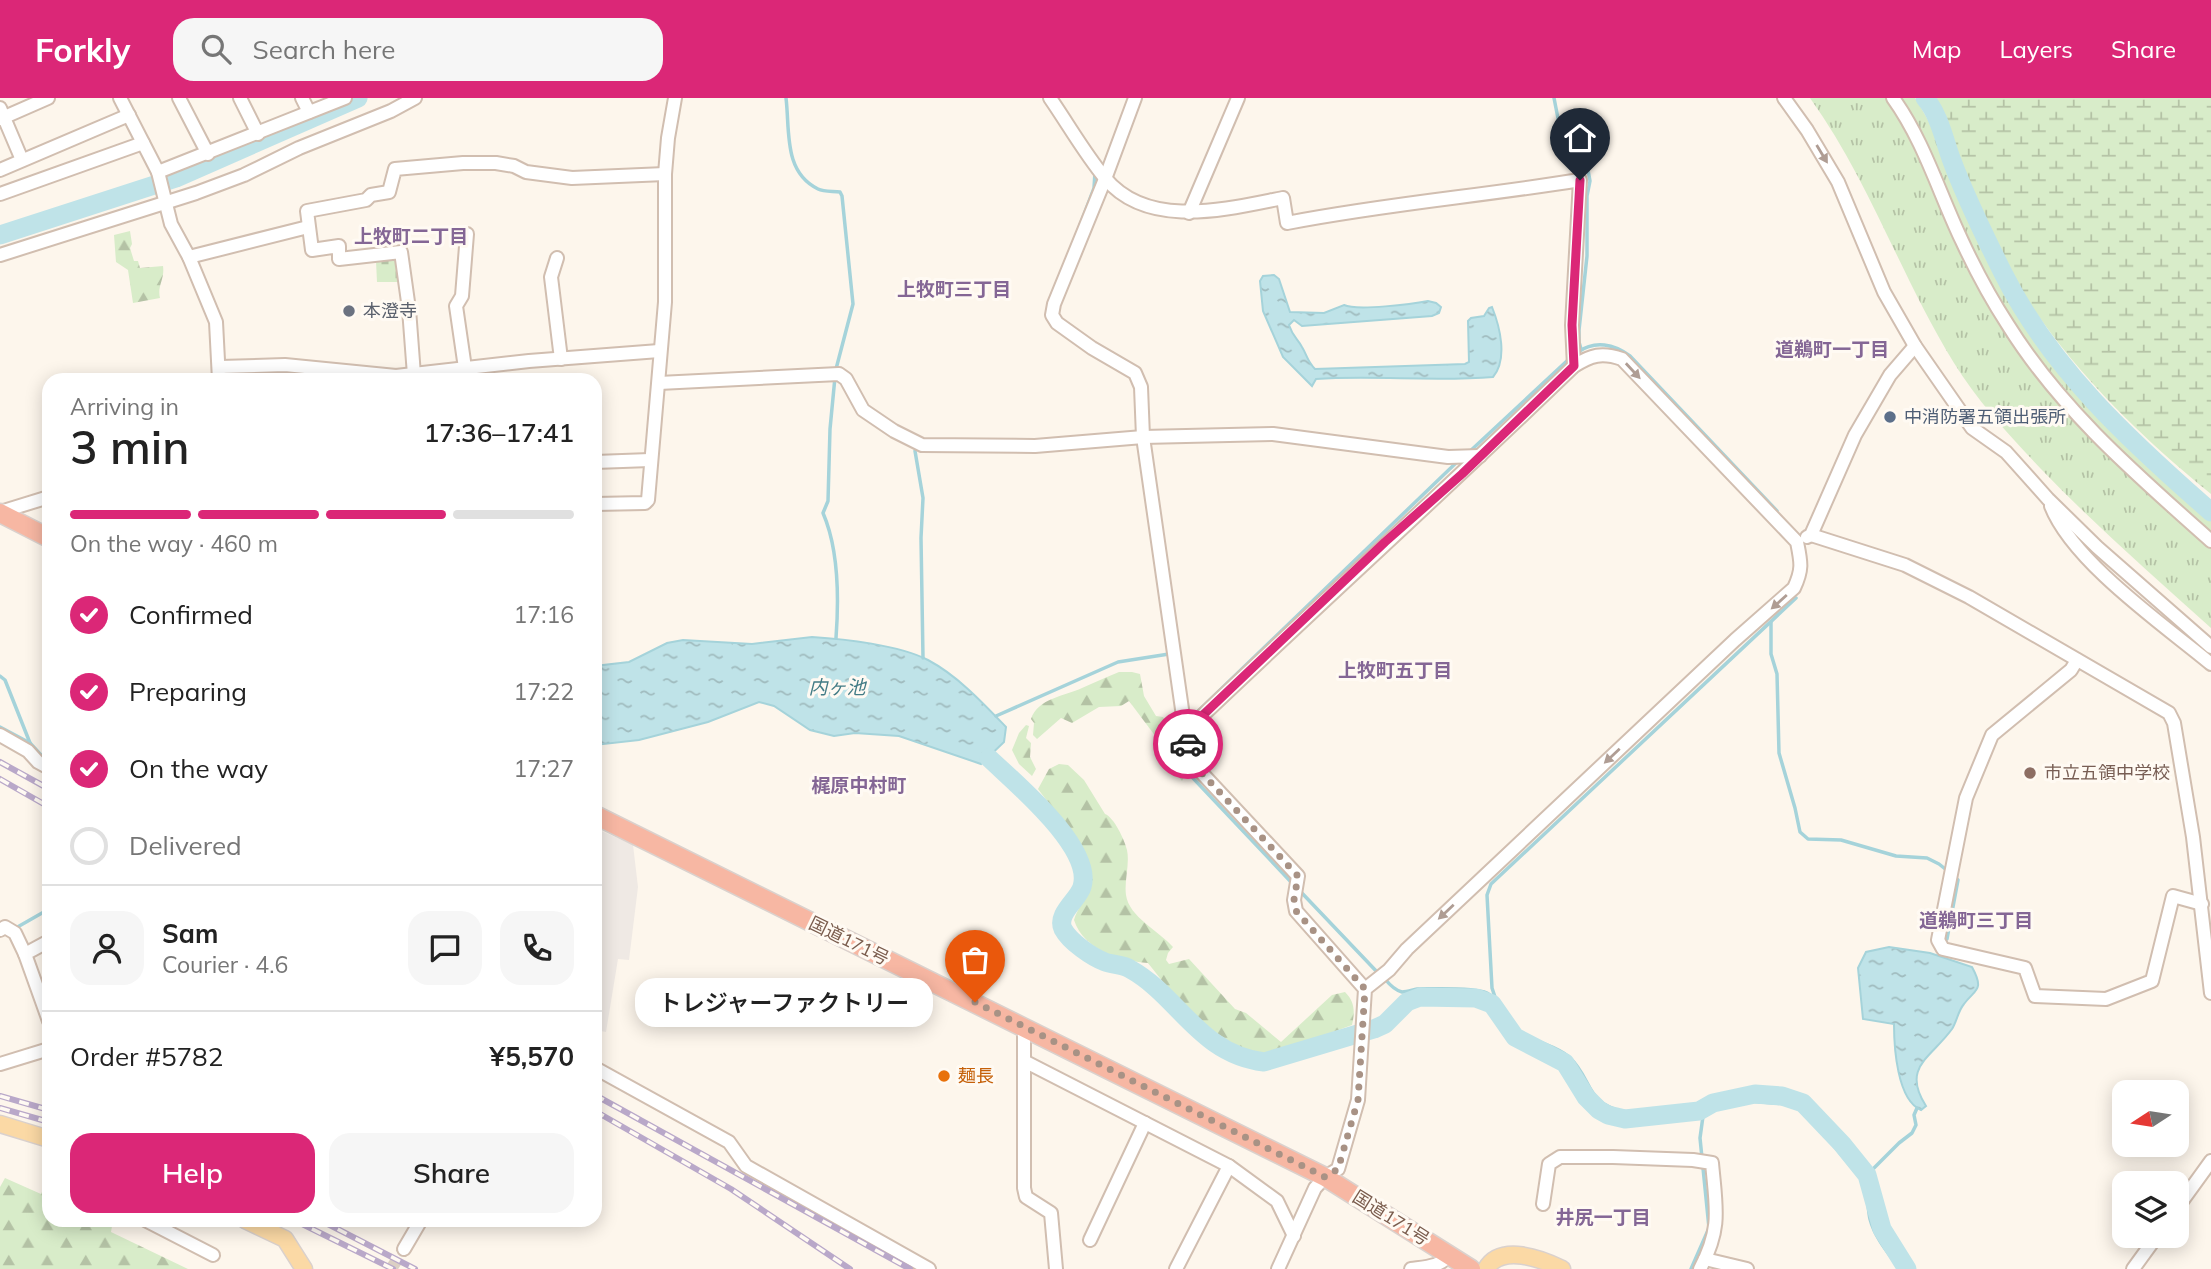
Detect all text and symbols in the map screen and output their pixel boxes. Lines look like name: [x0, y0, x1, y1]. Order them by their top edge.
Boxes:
search box: [173, 18, 663, 81]
text: Forkly: [35, 29, 131, 70]
icon: search: [197, 30, 235, 68]
text: Search here: [253, 33, 395, 66]
text: Map: [1912, 34, 1961, 64]
text: Layers: [1999, 34, 2073, 64]
text: Share: [2111, 34, 2176, 64]
pin: [1550, 108, 1610, 180]
icon: home: [1561, 119, 1599, 157]
one-way arrow: [1816, 145, 1828, 164]
district label: 上牧町二丁目: [354, 224, 468, 248]
district label: 上牧町三丁目: [897, 277, 1011, 301]
place label: 本澄寺: [363, 299, 417, 322]
marker: 本澄寺: [341, 303, 357, 319]
district label: 道鵜町一丁目: [1775, 337, 1889, 361]
one-way arrow: [1624, 362, 1640, 379]
text: Arriving in: [70, 392, 179, 421]
place label: 中消防署五領出張所: [1904, 405, 2066, 428]
marker: 中消防署五領出張所: [1882, 409, 1898, 425]
text: 17:36–17:41: [424, 416, 574, 449]
text: 3 min: [70, 418, 189, 476]
text: On the way · 460 m: [70, 529, 278, 558]
one-way arrow: [1771, 593, 1788, 609]
icon: check: [70, 596, 108, 634]
text: Confirmed: [129, 598, 253, 631]
text: 17:16: [514, 600, 574, 629]
district label: 上牧町五丁目: [1338, 658, 1452, 682]
icon: check: [70, 673, 108, 711]
text: Preparing: [129, 675, 247, 708]
water label: 内ヶ池: [808, 675, 867, 699]
text: 17:22: [514, 677, 574, 706]
courier: [1153, 709, 1223, 779]
icon: car: [1169, 725, 1207, 763]
one-way arrow: [1604, 748, 1621, 764]
icon: check: [70, 750, 108, 788]
text: On the way: [129, 752, 268, 785]
text: 17:27: [514, 754, 574, 783]
place label: 市立五領中学校: [2044, 761, 2170, 784]
marker: 市立五領中学校: [2022, 765, 2038, 781]
district label: 梶原中村町: [811, 773, 907, 797]
text: Delivered: [129, 829, 242, 862]
one-way arrow: [1438, 904, 1455, 921]
district label: 道鵜町三丁目: [1919, 908, 2033, 932]
button: person: [70, 911, 144, 985]
button: chat: [408, 911, 482, 985]
button: phone: [500, 911, 574, 985]
street label: 国道171号: [805, 911, 893, 970]
text: Sam: [162, 917, 218, 950]
pin: [945, 930, 1005, 1002]
icon: bag: [956, 941, 994, 979]
text: Courier · 4.6: [162, 950, 288, 979]
callout: トレジャーファクトリー: [636, 978, 933, 1026]
text: トレジャーファクトリー: [659, 988, 909, 1017]
text: Order #5782: [70, 1040, 223, 1073]
text: ¥5,570: [490, 1040, 574, 1073]
place label: 麺長: [958, 1064, 994, 1087]
marker: 麺長: [936, 1068, 952, 1084]
north arrow: [2112, 1080, 2189, 1157]
map controls: [2112, 1080, 2189, 1248]
button: Help: [70, 1133, 315, 1213]
button: Share: [329, 1133, 574, 1213]
button: layers: [2112, 1171, 2189, 1248]
street label: 国道171号: [1349, 1185, 1434, 1250]
district label: 井尻一丁目: [1555, 1205, 1651, 1229]

